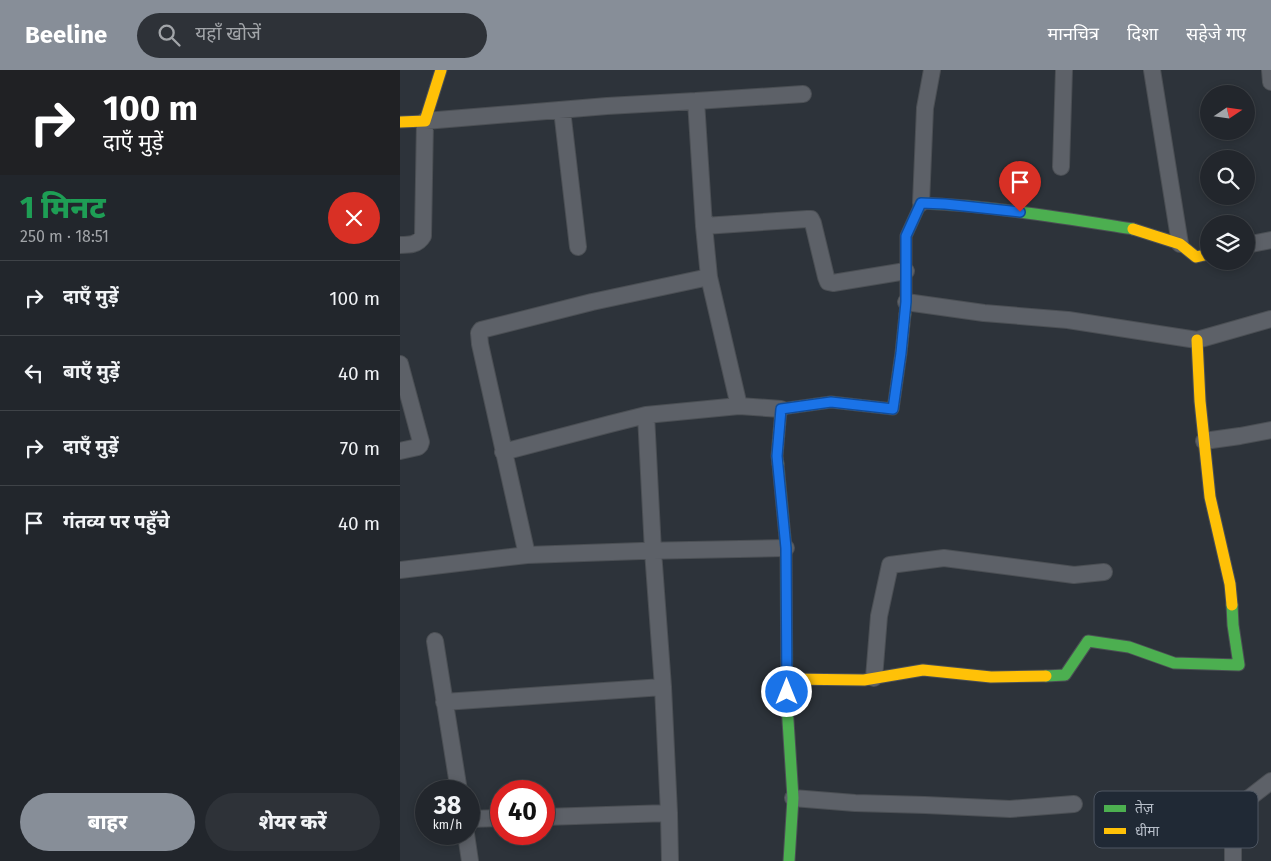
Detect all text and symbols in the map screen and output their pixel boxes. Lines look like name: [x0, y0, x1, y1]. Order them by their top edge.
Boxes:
search box: [137, 13, 487, 58]
text: Beeline: [25, 21, 107, 49]
icon: search: [155, 21, 183, 49]
text: यहाँ खोजें: [195, 22, 261, 45]
text: मानचित्र: [1047, 23, 1099, 45]
text: दिशा: [1127, 23, 1158, 45]
text: सहेजे गए: [1186, 23, 1246, 45]
north arrow: [1200, 85, 1255, 140]
map controls: [1200, 85, 1255, 270]
text: 100 m: [103, 87, 198, 129]
icon: right: [20, 90, 85, 155]
text: दाएँ मुड़ें: [103, 129, 163, 156]
button: search: [1200, 150, 1255, 205]
pin: [999, 161, 1041, 212]
icon: arrive: [1006, 168, 1034, 196]
text: 1 मिनट: [20, 190, 106, 226]
button: close: [328, 192, 380, 244]
button: layers: [1200, 215, 1255, 270]
text: 250 m · 18:51: [20, 227, 109, 246]
icon: right: [20, 284, 48, 312]
text: दाएँ मुड़ें: [63, 285, 119, 308]
text: 100 m: [329, 287, 380, 310]
icon: left: [20, 359, 48, 387]
text: बाएँ मुड़ें: [63, 360, 120, 383]
text: 40 m: [338, 362, 380, 385]
icon: right: [20, 434, 48, 462]
text: दाएँ मुड़ें: [63, 435, 119, 458]
text: 70 m: [340, 437, 380, 460]
icon: arrive: [20, 509, 48, 537]
text: गंतव्य पर पहुँचे: [63, 510, 170, 533]
text: 40 m: [338, 512, 380, 535]
position arrow: [760, 665, 812, 717]
speed limit sign: 40: [490, 780, 555, 845]
text: 38: [434, 791, 461, 821]
legend: [1094, 791, 1258, 848]
button: बाहर: [20, 793, 195, 851]
button: शेयर करें: [205, 793, 380, 851]
text: तेज़: [1135, 799, 1154, 817]
text: km/h: [433, 818, 462, 832]
text: धीमा: [1135, 823, 1160, 840]

